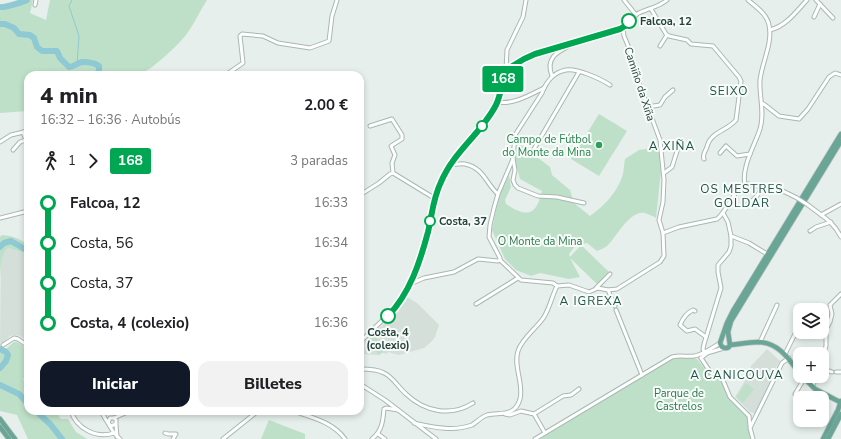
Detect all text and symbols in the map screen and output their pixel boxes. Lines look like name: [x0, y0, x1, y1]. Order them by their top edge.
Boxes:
marker: Falcoa, 12: [621, 13, 637, 29]
place label: Falcoa, 12: [640, 14, 692, 29]
street label: Camiño da Xiña: [620, 45, 659, 123]
line badge: 168: [480, 66, 526, 92]
text: 168: [490, 69, 516, 88]
text: 4 min: [40, 81, 98, 111]
district label: SEIXO: [709, 83, 749, 99]
text: 2.00 €: [304, 95, 348, 115]
text: 16:32 – 16:36 · Autobús: [40, 111, 181, 129]
unlabelled marker: [476, 120, 488, 132]
place label: Campo de Fútbol do Monte da Mina: [502, 132, 592, 160]
district label: A XIÑA: [649, 138, 695, 154]
marker: Campo de Fútbol do Monte da Mina: [594, 140, 604, 150]
icon: walk: [40, 150, 62, 172]
icon: forward: [82, 150, 104, 172]
text: 168: [118, 151, 143, 170]
text: 1: [68, 152, 76, 170]
text: 3 paradas: [290, 152, 348, 170]
district label: OS MESTRES GOLDAR: [700, 181, 784, 211]
text: Falcoa, 12: [70, 193, 141, 213]
text: 16:33: [314, 194, 348, 212]
place label: Costa, 37: [439, 214, 487, 229]
marker: Costa, 37: [424, 215, 436, 227]
text: Costa, 56: [70, 233, 134, 253]
text: 16:34: [314, 234, 348, 252]
park label: O Monte da Mina: [498, 234, 582, 249]
text: Costa, 37: [70, 273, 134, 293]
text: 16:35: [314, 274, 348, 292]
district label: A IGREXA: [560, 293, 622, 309]
map controls: [793, 303, 829, 427]
button: layers: [793, 303, 829, 339]
marker: Costa, 4 (colexio): [380, 308, 396, 324]
text: Costa, 4 (colexio): [70, 313, 190, 333]
text: 16:36: [314, 314, 348, 332]
place label: Costa, 4 (colexio): [366, 325, 410, 353]
button: +: [793, 347, 829, 383]
button: Iniciar: [40, 361, 190, 407]
button: Billetes: [198, 361, 348, 407]
district label: A CANICOUVA: [690, 367, 784, 383]
park label: Parque de Castrelos: [654, 386, 704, 414]
button: −: [793, 391, 829, 427]

